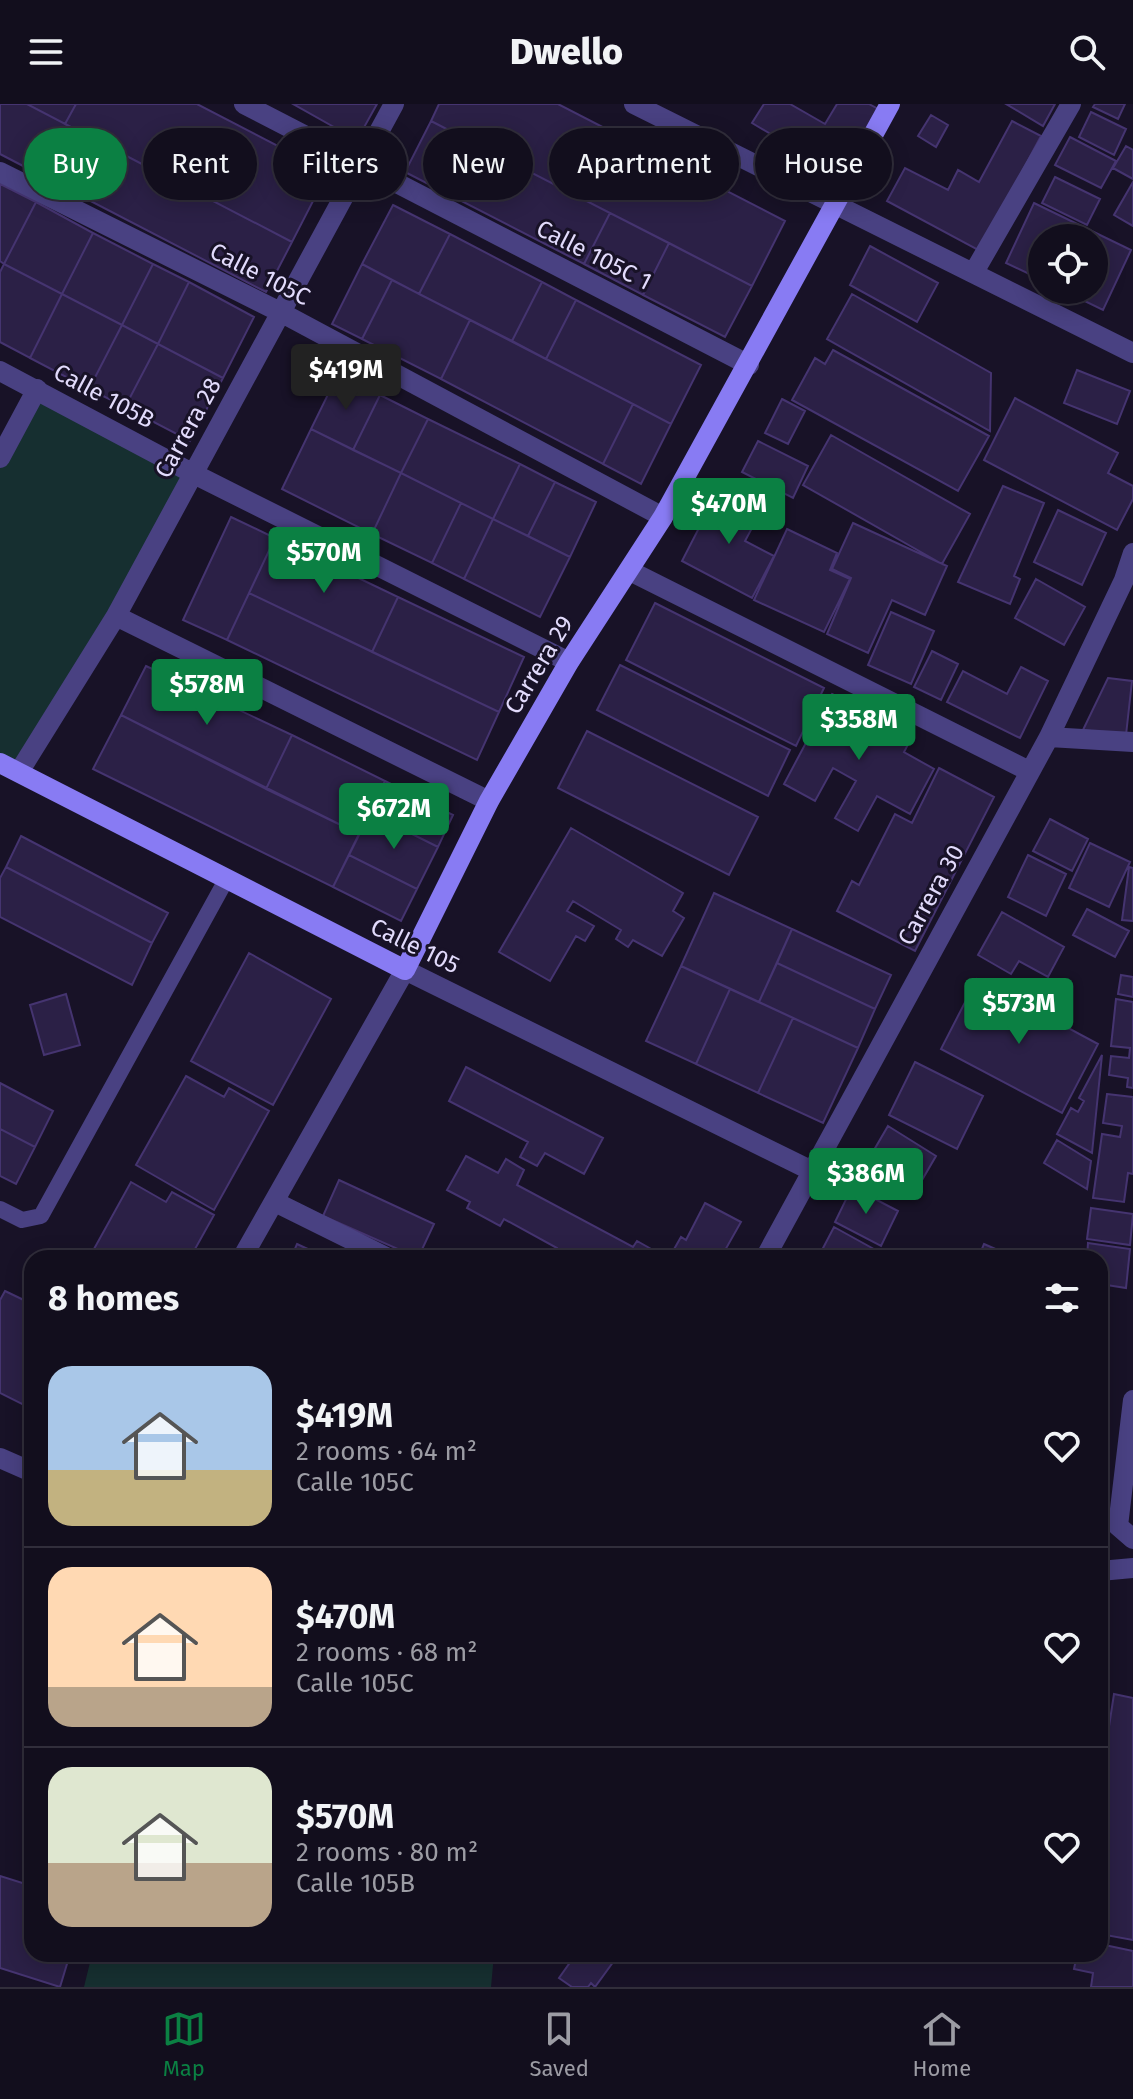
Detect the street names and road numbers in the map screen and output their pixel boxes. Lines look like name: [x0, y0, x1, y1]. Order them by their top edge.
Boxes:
street label: Calle 105C 1: [532, 214, 656, 296]
street label: Calle 105C: [205, 237, 315, 311]
street label: Calle 105B: [49, 358, 159, 434]
street label: Carrera 28: [149, 373, 227, 483]
street label: Carrera 29: [499, 611, 579, 719]
street label: Carrera 30: [892, 840, 970, 950]
street label: Calle 105: [366, 913, 464, 979]

